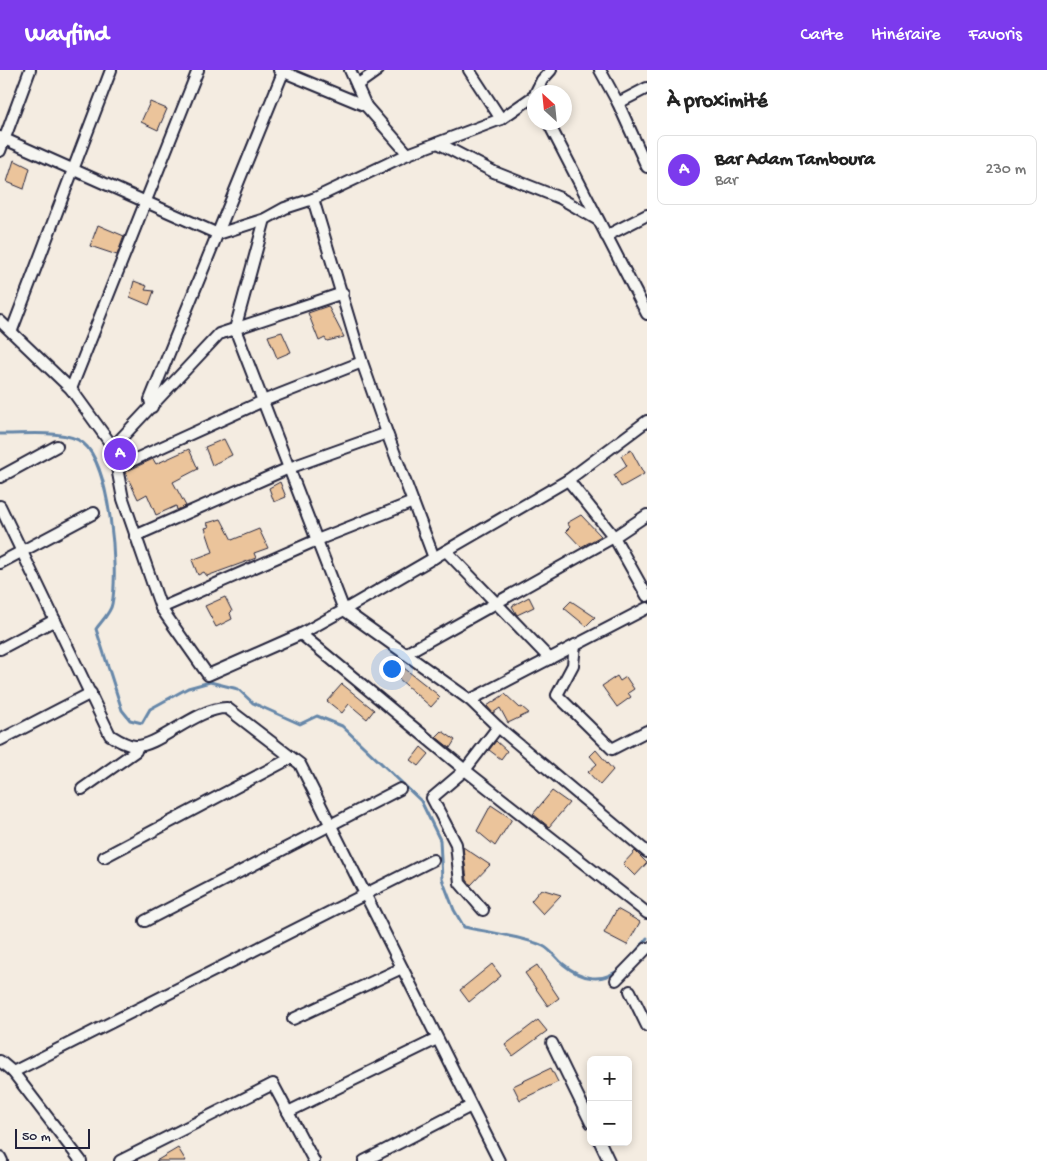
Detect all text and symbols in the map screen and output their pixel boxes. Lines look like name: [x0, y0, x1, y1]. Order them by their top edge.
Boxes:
text: Wayfind: [25, 21, 109, 50]
text: Carte: [800, 25, 843, 46]
text: Itinéraire: [871, 25, 941, 46]
text: Favoris: [969, 25, 1022, 46]
north arrow: [527, 85, 572, 130]
text: À proximité: [667, 90, 768, 115]
text: Bar Adam Tamboura: [715, 149, 875, 172]
text: A: [679, 161, 689, 180]
text: 230 m: [986, 161, 1026, 180]
text: Bar: [715, 172, 738, 191]
pin: A: [104, 435, 136, 473]
your location: [379, 656, 405, 682]
map controls: [587, 1056, 632, 1146]
button: +: [587, 1056, 632, 1101]
button: −: [587, 1101, 632, 1146]
scale bar: [15, 1126, 90, 1149]
text: 50 m: [22, 1129, 51, 1146]

